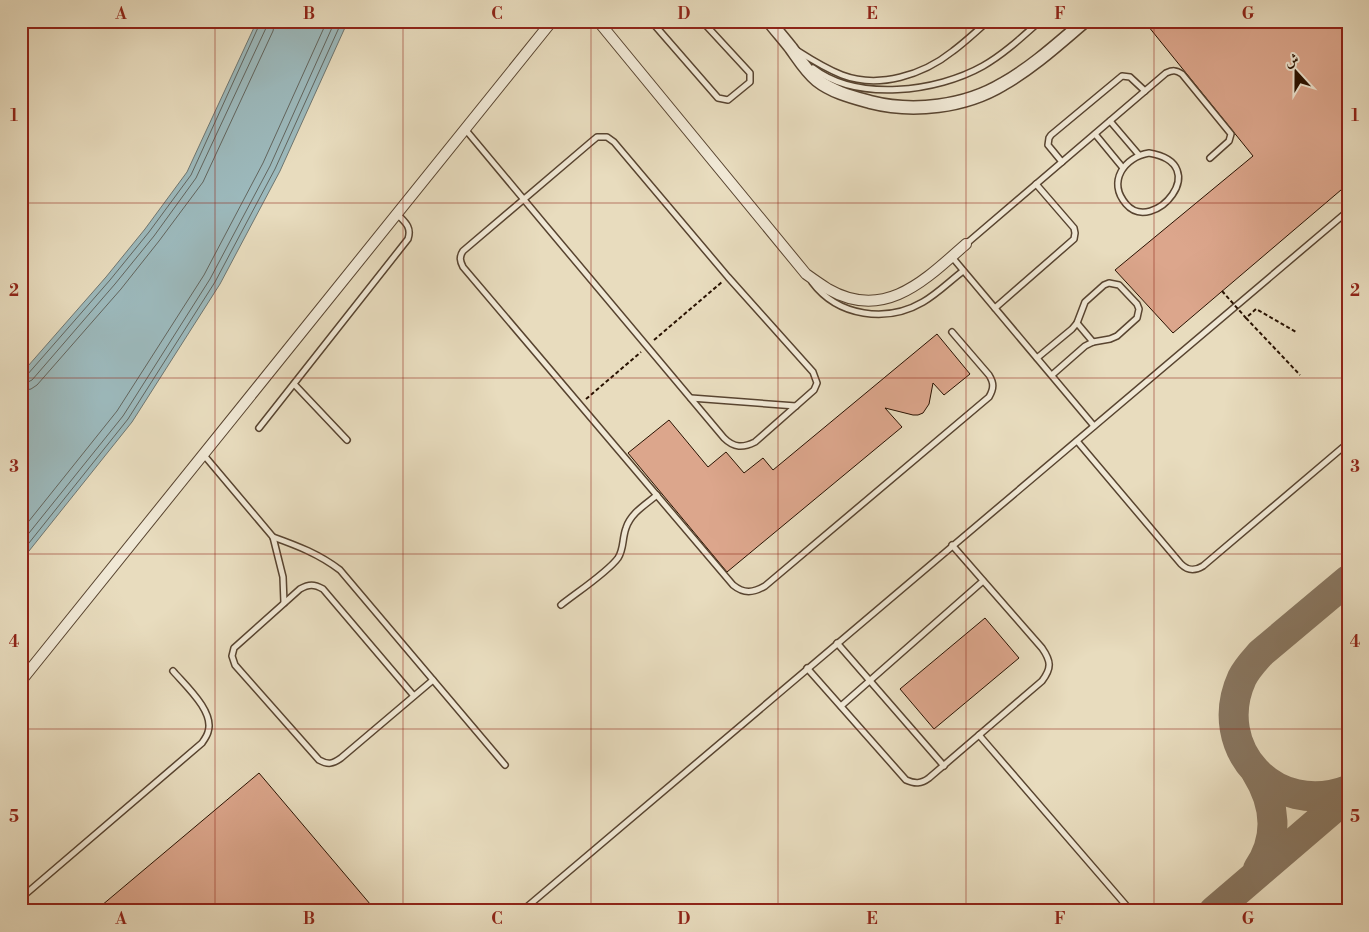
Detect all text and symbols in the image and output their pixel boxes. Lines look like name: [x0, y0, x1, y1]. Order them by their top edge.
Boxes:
text: A: [114, 4, 127, 24]
text: B: [303, 4, 315, 24]
text: C: [491, 4, 503, 24]
text: D: [678, 4, 691, 24]
text: E: [866, 4, 878, 24]
text: F: [1054, 4, 1066, 24]
text: G: [1242, 4, 1255, 24]
north arrow: [1272, 48, 1322, 98]
text: ش: [1282, 50, 1302, 72]
text: 1: [10, 106, 18, 126]
text: 1: [1351, 106, 1359, 126]
text: 2: [9, 281, 19, 301]
text: 2: [1350, 281, 1360, 301]
text: 3: [9, 457, 19, 477]
text: 3: [1350, 457, 1360, 477]
text: 4: [9, 632, 20, 652]
text: 4: [1350, 632, 1361, 652]
text: 5: [9, 807, 19, 827]
text: 5: [1350, 807, 1360, 827]
text: A: [114, 909, 127, 929]
text: B: [303, 909, 315, 929]
text: C: [491, 909, 503, 929]
text: D: [678, 909, 691, 929]
text: E: [866, 909, 878, 929]
text: F: [1054, 909, 1066, 929]
text: G: [1242, 909, 1255, 929]

